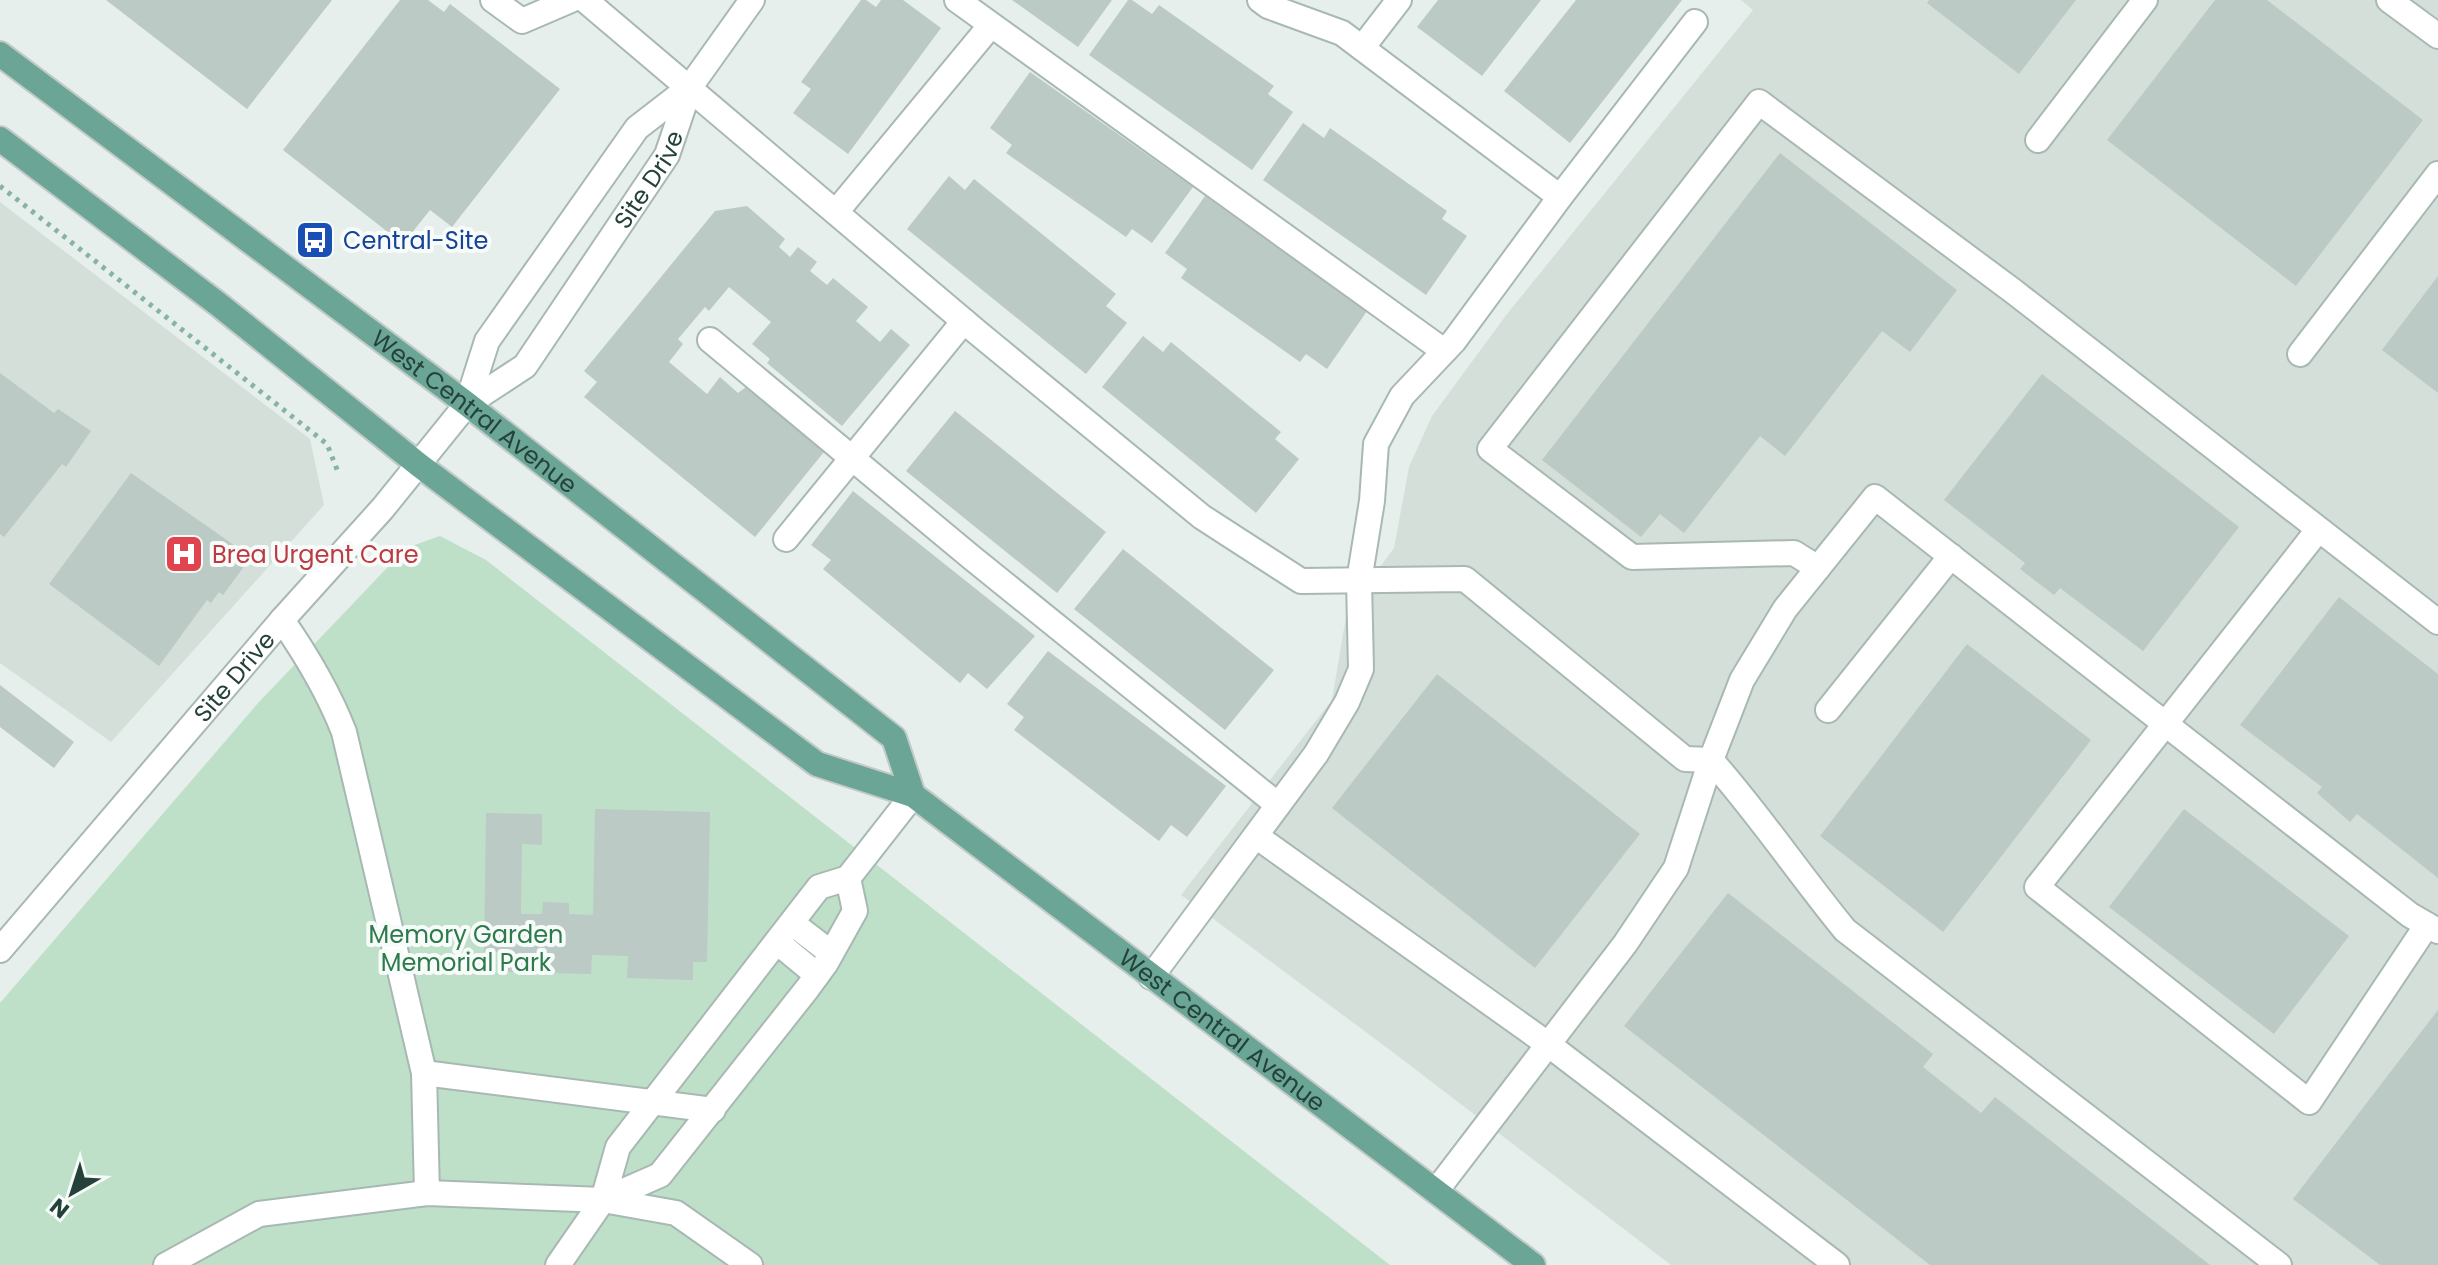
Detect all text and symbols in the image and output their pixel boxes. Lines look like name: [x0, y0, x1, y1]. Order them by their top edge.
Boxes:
street label: Site Drive: [606, 126, 691, 235]
bus stop icon: Central-Site: [294, 219, 336, 261]
place label: Central-Site: [343, 224, 488, 257]
street label: West Central Avenue: [365, 322, 584, 501]
hospital icon: Brea Urgent Care: [163, 533, 205, 575]
place label: Brea Urgent Care: [212, 538, 419, 571]
street label: Site Drive: [186, 624, 282, 729]
park label: Memory Garden Memorial Park: [369, 918, 563, 979]
street label: West Central Avenue: [1112, 941, 1333, 1119]
north arrow: [32, 1153, 112, 1233]
text: N: [44, 1191, 76, 1225]

